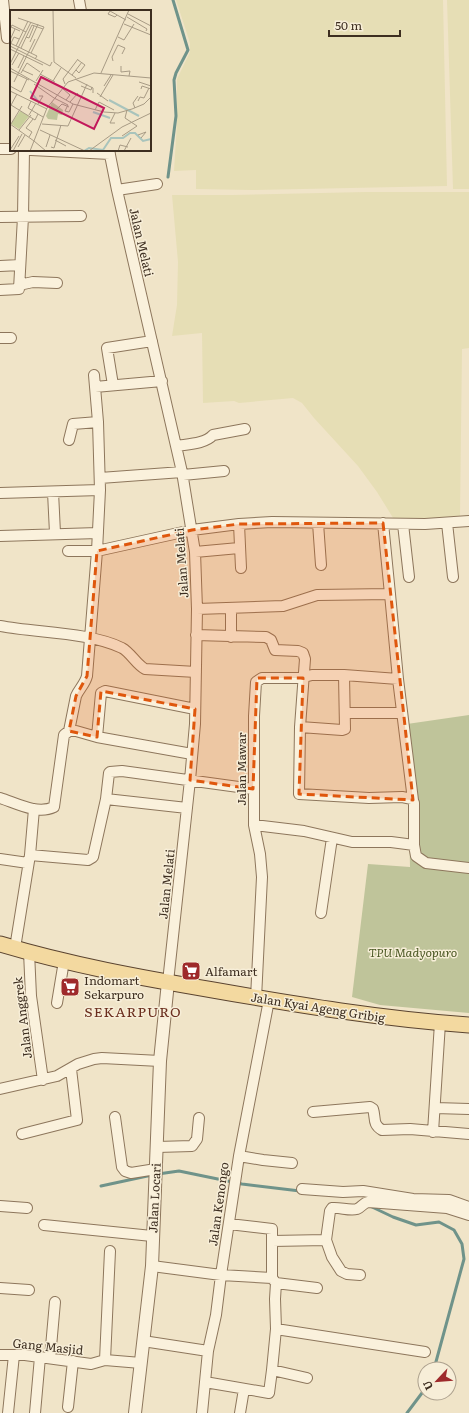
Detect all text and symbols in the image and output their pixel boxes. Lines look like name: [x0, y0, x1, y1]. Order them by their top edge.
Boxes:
inset map: [10, 10, 151, 151]
scale bar: [329, 12, 400, 38]
text: 50 m: [335, 16, 362, 34]
street label: Jalan Melati: [125, 206, 159, 278]
street label: Jalan Melati: [170, 527, 192, 599]
street label: Jalan Mawar: [232, 732, 250, 806]
street label: Jalan Melati: [153, 848, 179, 920]
park label: TPU Madyopuro: [369, 943, 457, 961]
supermarket icon: Alfamart: [180, 960, 202, 982]
place label: Alfamart: [205, 962, 257, 980]
place label: Indomart Sekarpuro: [84, 971, 144, 1003]
street label: Jalan Anggrek: [8, 975, 36, 1060]
supermarket icon: Indomart Sekarpuro: [59, 976, 81, 998]
street label: Jalan Kyai Ageng Gribig: [250, 987, 387, 1027]
district label: SEKARPURO: [84, 1001, 182, 1021]
street label: Jalan Kenongo: [203, 1161, 233, 1247]
street label: Jalan Locari: [143, 1163, 165, 1233]
street label: Gang Masjid: [12, 1333, 85, 1359]
north arrow: [417, 1361, 457, 1401]
text: U: [418, 1378, 436, 1393]

